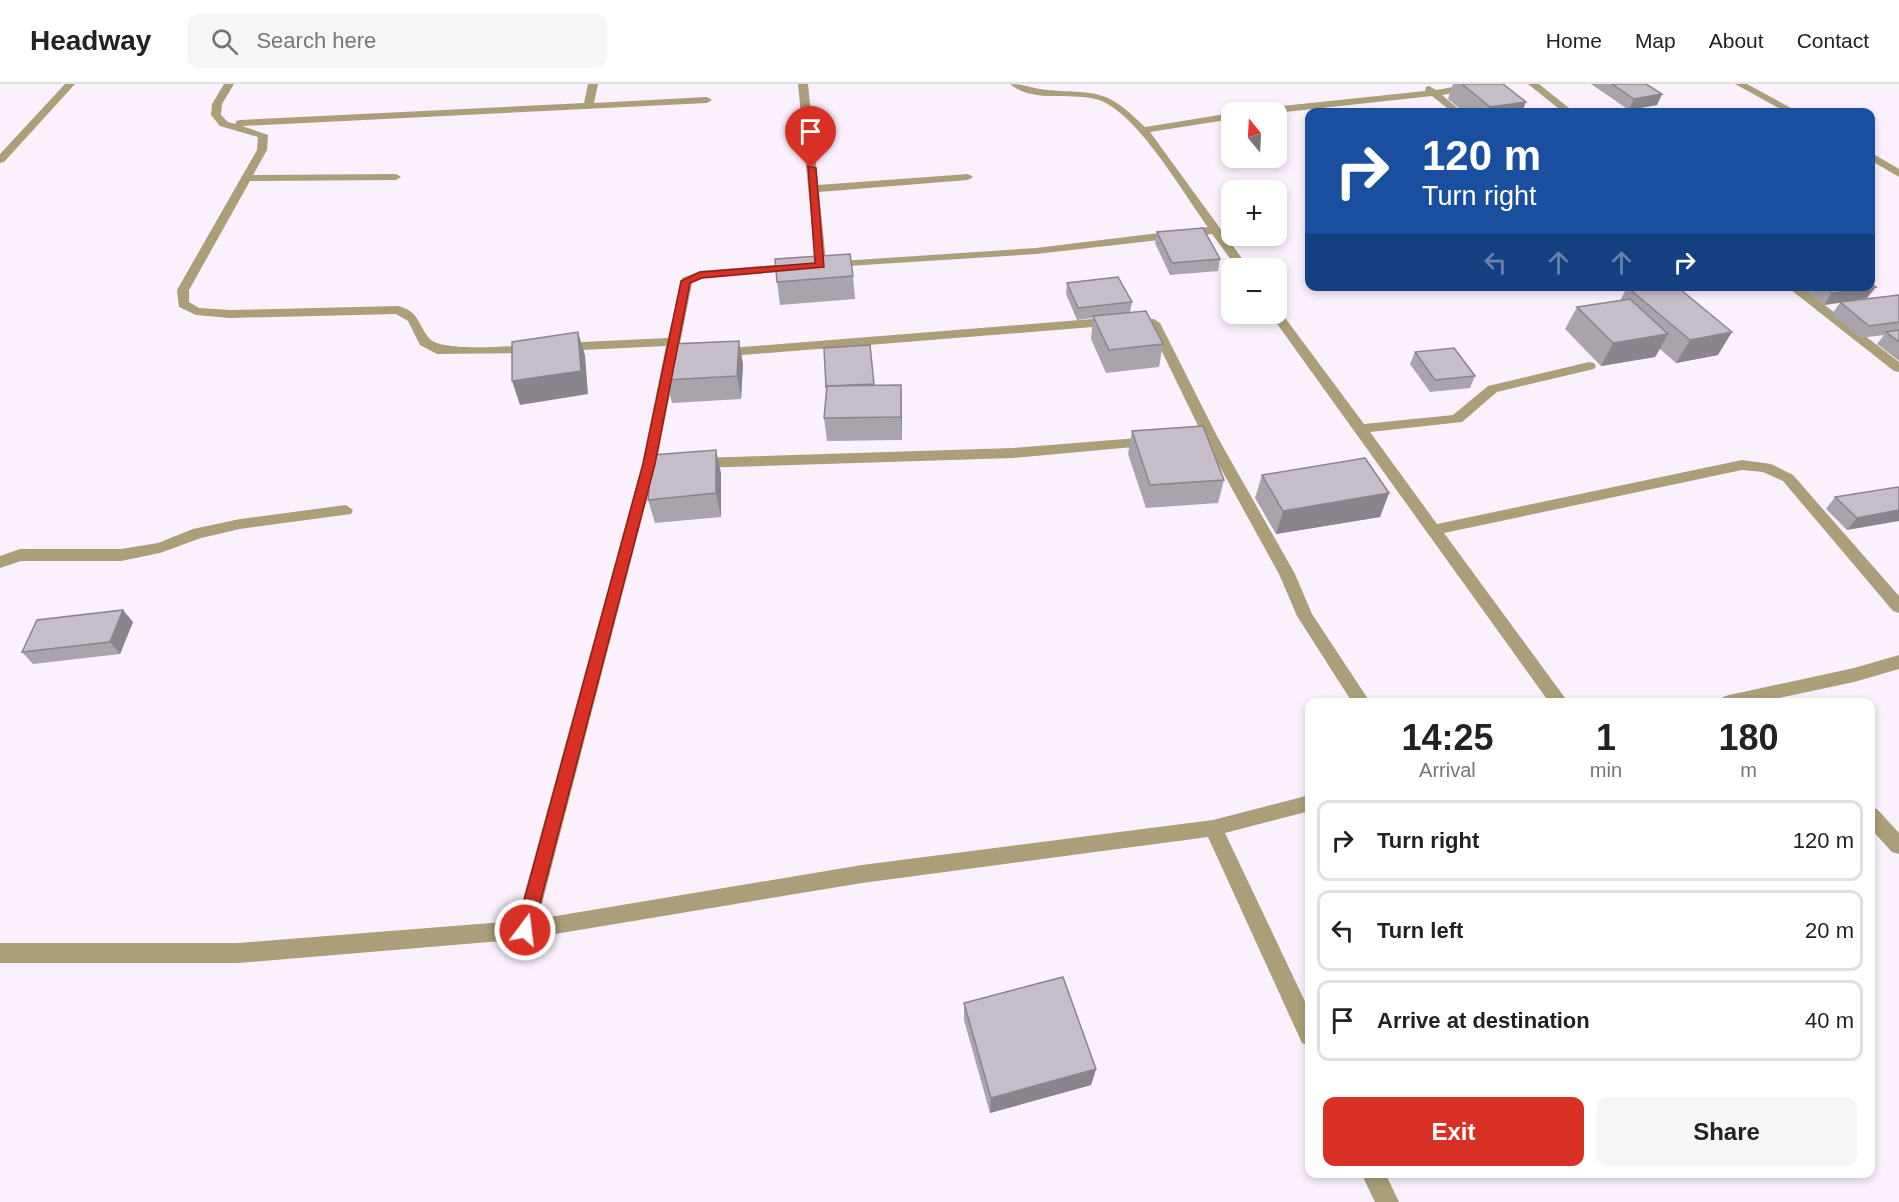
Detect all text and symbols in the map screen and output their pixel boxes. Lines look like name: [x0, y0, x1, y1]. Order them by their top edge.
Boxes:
search box: [187, 14, 607, 68]
text: Headway: [30, 25, 151, 56]
icon: search: [208, 25, 241, 58]
text: Search here: [256, 28, 376, 53]
text: Home: [1546, 29, 1602, 52]
text: Map: [1635, 29, 1676, 52]
text: About: [1709, 29, 1764, 52]
text: Contact: [1797, 29, 1869, 52]
north arrow: [1221, 102, 1287, 168]
map controls: [1221, 102, 1287, 324]
pin: [785, 106, 836, 168]
icon: arrive: [794, 115, 827, 148]
icon: right: [1323, 132, 1401, 210]
text: 120 m: [1422, 132, 1541, 179]
button: +: [1221, 180, 1287, 246]
text: Turn right: [1422, 181, 1537, 211]
icon: left: [1479, 246, 1512, 279]
icon: ahead: [1542, 246, 1575, 279]
icon: ahead: [1605, 246, 1638, 279]
icon: right: [1668, 246, 1701, 279]
button: −: [1221, 258, 1287, 324]
text: 14:25: [1401, 717, 1493, 758]
text: 1: [1596, 717, 1616, 758]
text: 180: [1718, 717, 1779, 758]
text: Arrival: [1419, 759, 1476, 781]
text: min: [1590, 759, 1622, 781]
text: m: [1740, 759, 1757, 781]
icon: right: [1326, 824, 1359, 857]
text: Turn right: [1377, 828, 1479, 853]
text: 120 m: [1793, 828, 1854, 853]
position arrow: [493, 898, 557, 962]
icon: left: [1326, 914, 1359, 947]
text: Turn left: [1377, 918, 1463, 943]
text: 20 m: [1805, 918, 1854, 943]
icon: arrive: [1326, 1004, 1359, 1037]
text: Arrive at destination: [1377, 1008, 1590, 1033]
text: 40 m: [1805, 1008, 1854, 1033]
button: Exit: [1323, 1097, 1584, 1166]
button: Share: [1596, 1097, 1857, 1166]

